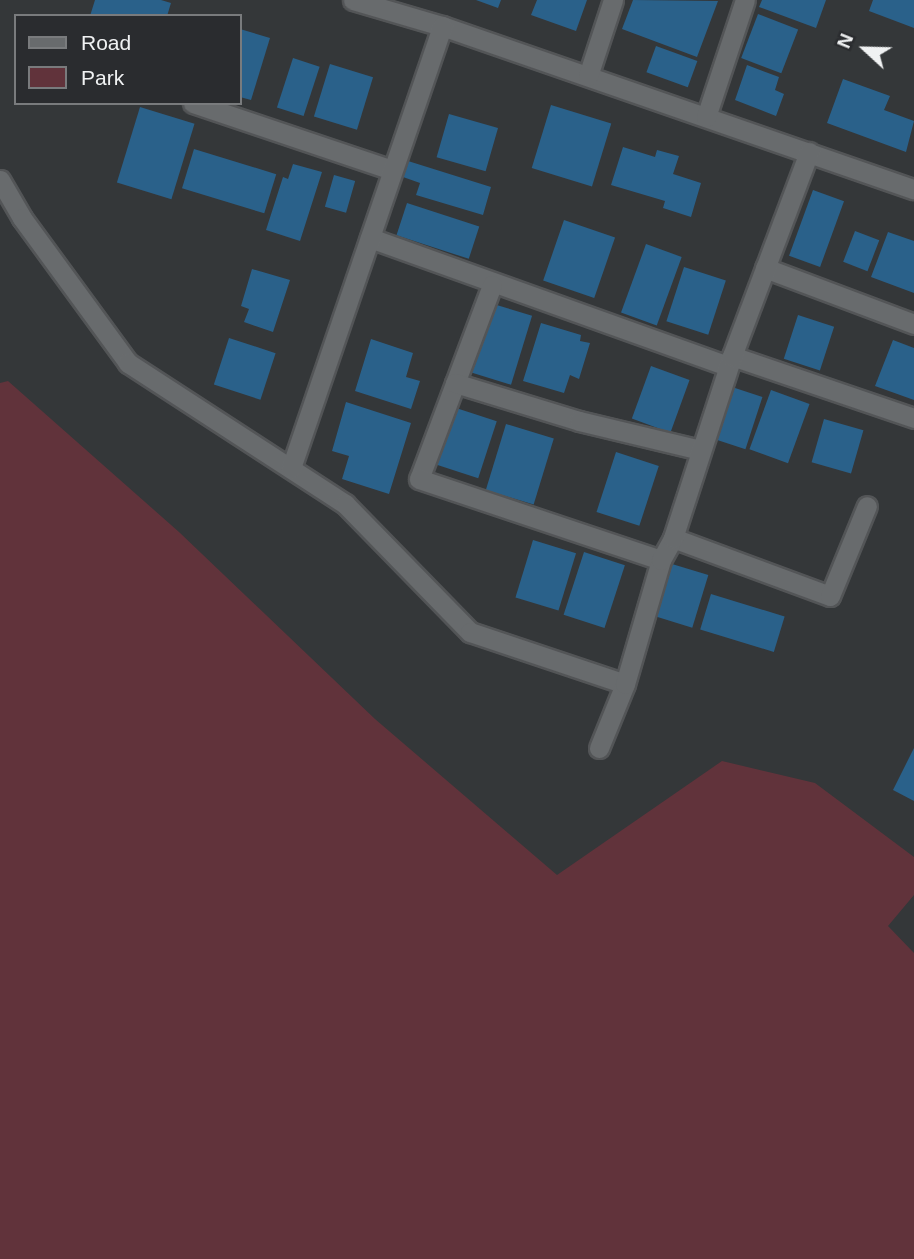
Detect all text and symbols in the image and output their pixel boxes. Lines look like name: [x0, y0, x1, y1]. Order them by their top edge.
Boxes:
legend: [14, 14, 242, 105]
north arrow: [830, 14, 900, 84]
text: Road: [81, 31, 131, 54]
text: N: [833, 31, 857, 51]
text: Park: [81, 66, 124, 89]

